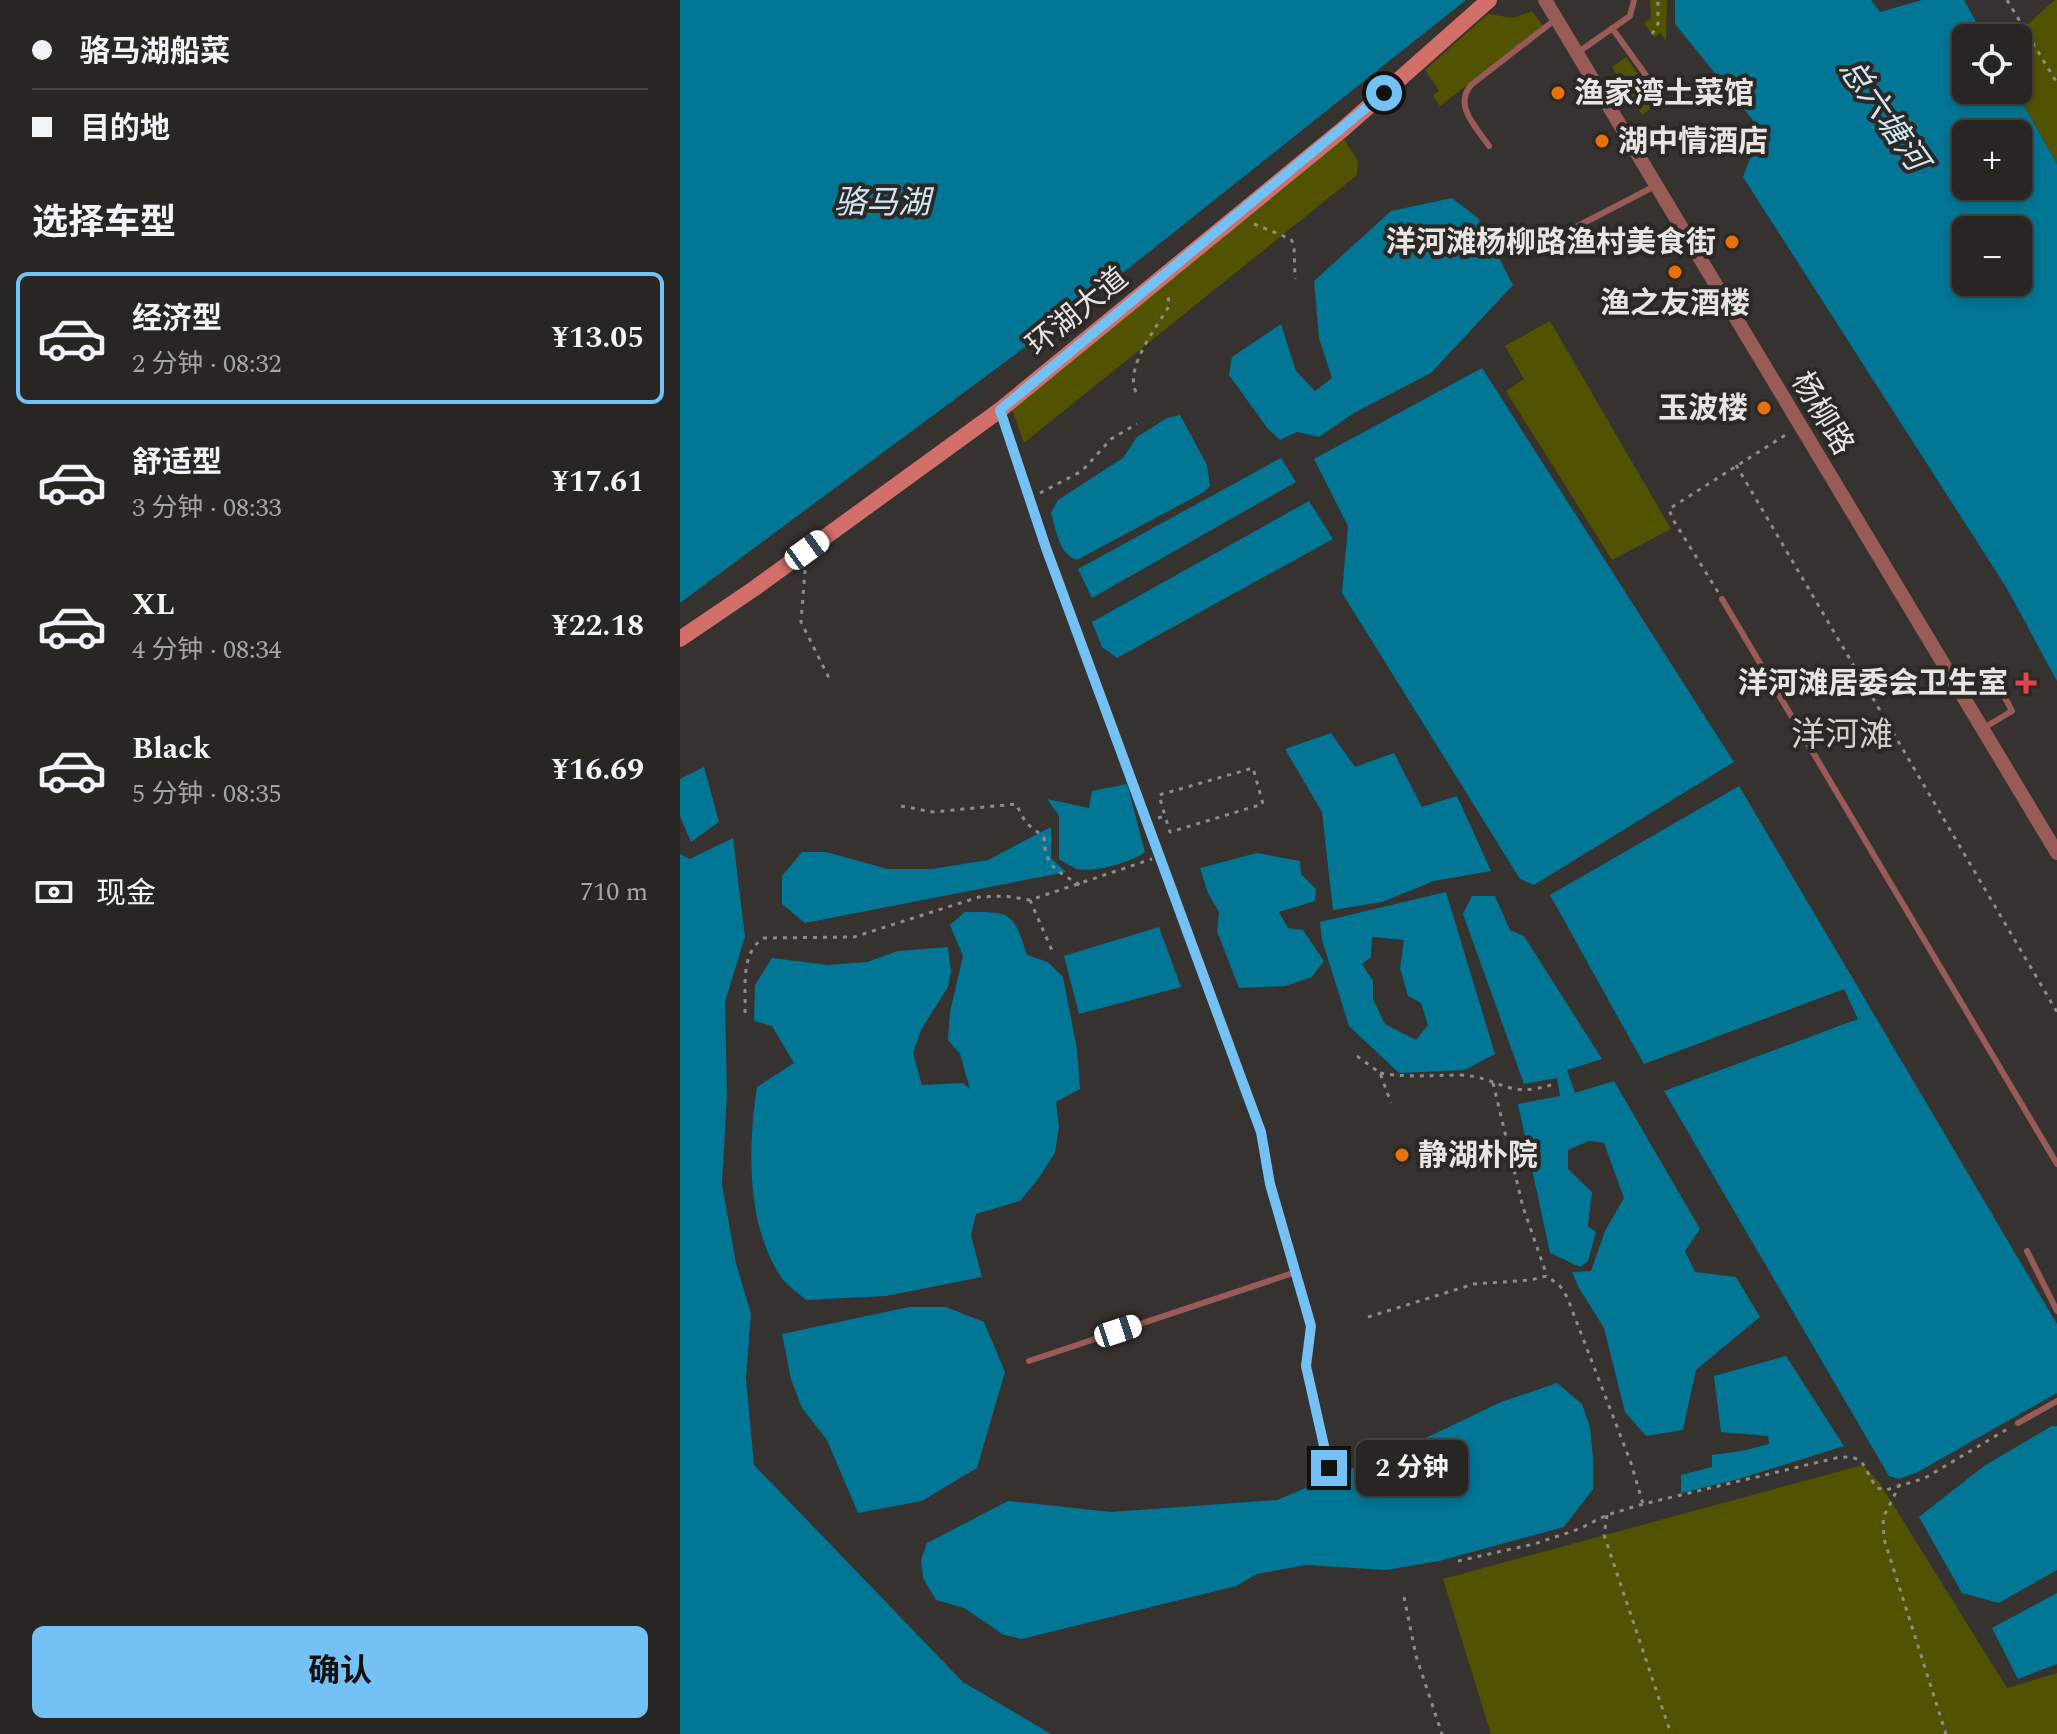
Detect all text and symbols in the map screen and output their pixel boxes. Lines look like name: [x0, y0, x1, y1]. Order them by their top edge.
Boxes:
map controls: [1952, 24, 2032, 296]
button: locate: [1952, 24, 2032, 104]
text: 骆马湖船菜: [80, 29, 230, 75]
water label: 总六塘河: [1826, 48, 1943, 186]
place label: 渔家湾土菜馆: [1574, 71, 1754, 117]
route start: [1366, 75, 1402, 111]
marker: 渔家湾土菜馆: [1549, 84, 1567, 102]
text: 目的地: [80, 106, 170, 152]
place label: 湖中情酒店: [1618, 119, 1768, 165]
button: +: [1952, 120, 2032, 200]
marker: 湖中情酒店: [1593, 132, 1611, 150]
water label: 骆马湖: [834, 179, 935, 228]
text: 选择车型: [32, 196, 176, 251]
button: −: [1952, 216, 2032, 296]
place label: 洋河滩杨柳路渔村美食街: [1386, 220, 1716, 266]
marker: 洋河滩杨柳路渔村美食街: [1723, 233, 1741, 251]
street label: 环湖大道: [1017, 256, 1139, 367]
marker: 渔之友酒楼: [1666, 263, 1684, 281]
place label: 渔之友酒楼: [1600, 281, 1750, 327]
text: 经济型: [132, 296, 222, 342]
icon: car: [36, 302, 108, 374]
text: ¥13.05: [552, 315, 644, 361]
text: 2 分钟 · 08:32: [132, 344, 282, 384]
street label: 杨柳路: [1779, 363, 1865, 464]
place label: 玉波楼: [1658, 386, 1748, 432]
marker: 玉波楼: [1755, 399, 1773, 417]
text: 舒适型: [132, 440, 222, 486]
icon: car: [36, 446, 108, 518]
text: ¥17.61: [552, 459, 644, 505]
text: 3 分钟 · 08:33: [132, 488, 282, 528]
car: [781, 526, 833, 574]
text: XL: [132, 582, 175, 628]
icon: car: [36, 590, 108, 662]
text: ¥22.18: [552, 603, 644, 649]
text: 4 分钟 · 08:34: [132, 630, 282, 670]
place label: 洋河滩居委会卫生室: [1738, 661, 2008, 707]
marker: 洋河滩居委会卫生室: [2015, 672, 2037, 694]
district label: 洋河滩: [1791, 710, 1893, 762]
text: Black: [132, 726, 211, 772]
icon: car: [36, 734, 108, 806]
text: ¥16.69: [552, 747, 644, 793]
text: 5 分钟 · 08:35: [132, 774, 282, 814]
icon: cash: [32, 870, 76, 914]
text: 现金: [96, 871, 156, 917]
text: 710 m: [580, 872, 648, 912]
place label: 静湖朴院: [1418, 1133, 1538, 1179]
marker: 静湖朴院: [1393, 1146, 1411, 1164]
car: [1091, 1312, 1145, 1350]
callout: 2 分钟: [1357, 1440, 1469, 1496]
text: 2 分钟: [1375, 1448, 1449, 1488]
route end: [1311, 1450, 1347, 1486]
button: 确认: [32, 1626, 648, 1718]

